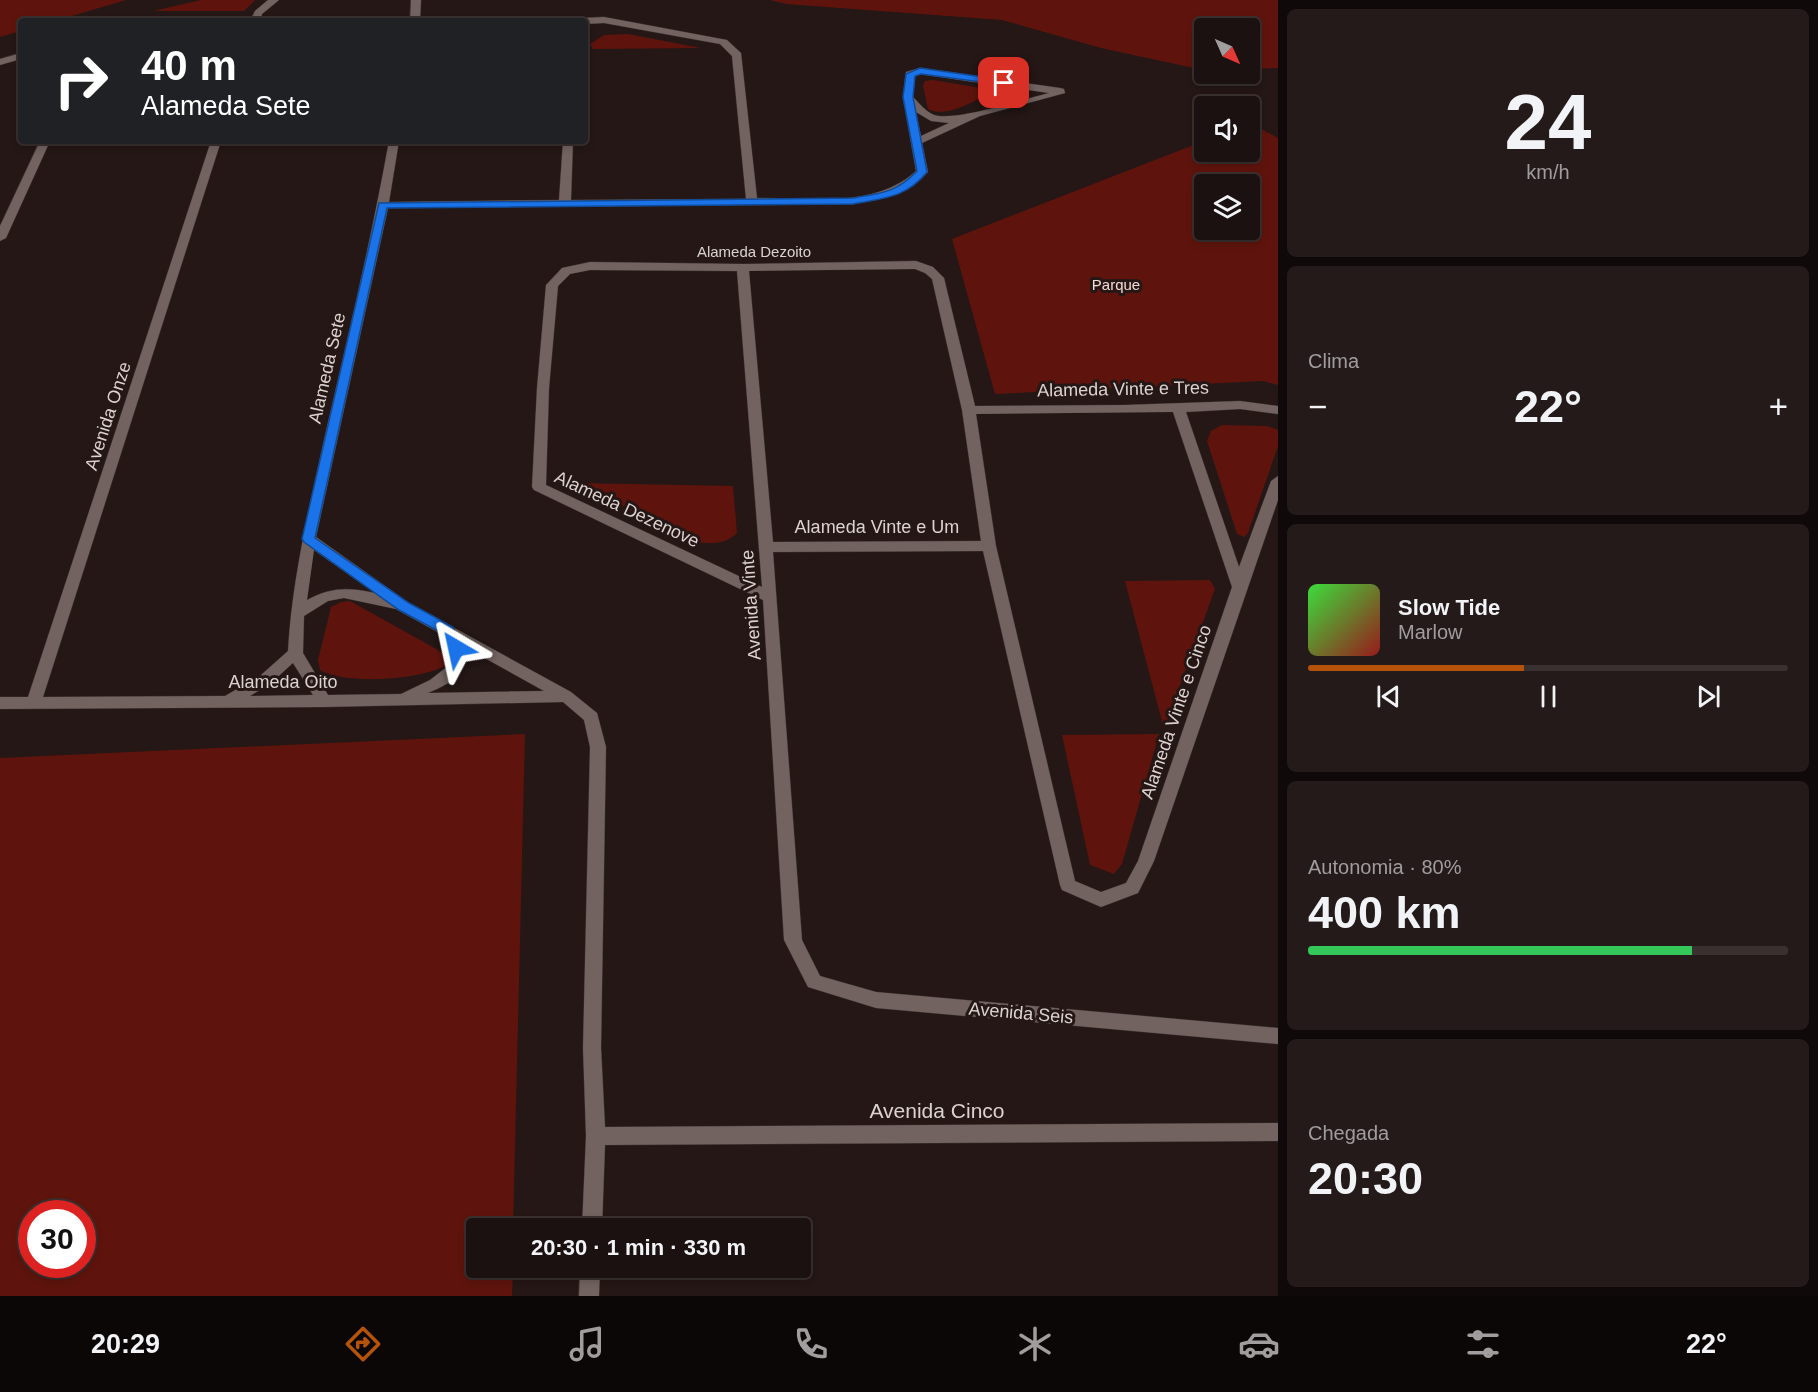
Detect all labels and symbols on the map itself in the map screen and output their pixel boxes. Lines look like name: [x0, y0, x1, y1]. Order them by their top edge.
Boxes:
north arrow: [1194, 18, 1260, 84]
pin: [978, 57, 1029, 108]
street label: Alameda Dezoito: [697, 243, 811, 260]
park label: Parque: [1092, 276, 1140, 293]
street label: Alameda Sete: [305, 311, 349, 425]
street label: Avenida Onze: [81, 359, 135, 473]
street label: Alameda Vinte e Tres: [1037, 378, 1209, 400]
street label: Alameda Dezenove: [552, 467, 702, 551]
street label: Alameda Vinte e Um: [795, 517, 959, 537]
street label: Avenida Vinte: [737, 549, 765, 661]
position arrow: [424, 616, 488, 680]
street label: Alameda Vinte e Cinco: [1137, 622, 1215, 802]
street label: Alameda Oito: [228, 672, 338, 692]
street label: Avenida Seis: [968, 998, 1074, 1028]
street label: Avenida Cinco: [869, 1099, 1005, 1122]
speed limit sign: 30: [18, 1200, 96, 1278]

